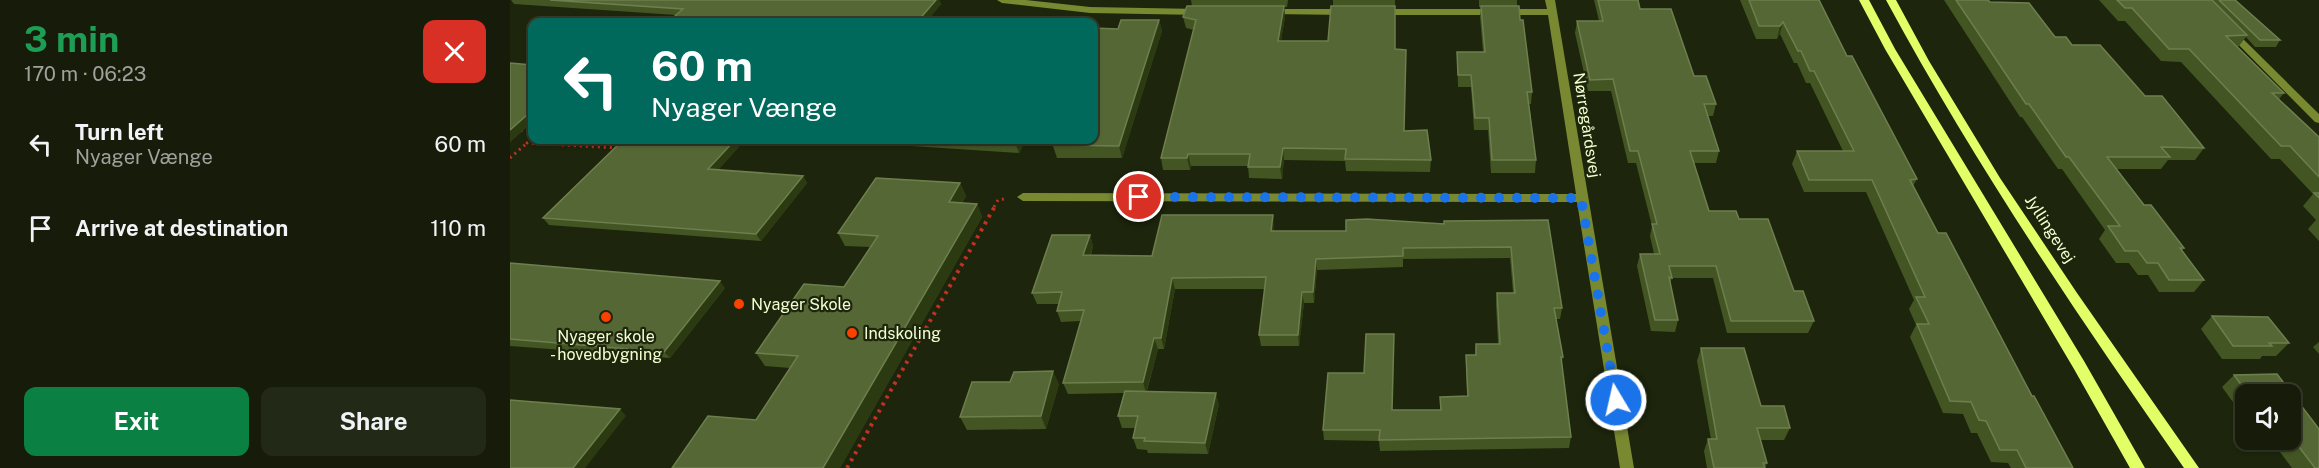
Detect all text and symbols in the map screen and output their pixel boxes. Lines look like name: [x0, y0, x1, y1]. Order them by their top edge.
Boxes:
text: 3 min: [24, 18, 119, 60]
button: close: [423, 20, 486, 83]
text: 60 m: [651, 41, 753, 90]
icon: left: [552, 42, 630, 120]
text: 170 m · 06:23: [24, 62, 146, 86]
street label: Nørregårdsvej: [1569, 71, 1605, 179]
text: Nyager Vænge: [651, 91, 837, 123]
text: Turn left: [75, 119, 164, 145]
icon: left: [24, 128, 57, 161]
text: 60 m: [435, 131, 486, 157]
text: Nyager Vænge: [75, 145, 213, 169]
pin: [1113, 171, 1164, 222]
icon: arrive: [1122, 180, 1155, 213]
street label: Jyllingevej: [2021, 191, 2079, 267]
icon: arrive: [24, 212, 57, 245]
text: Arrive at destination: [75, 215, 288, 241]
text: 110 m: [430, 215, 486, 241]
place label: Nyager Skole: [751, 295, 851, 314]
marker: Nyager Skole: [732, 297, 746, 311]
marker: Nyager skole - hovedbygning: [599, 310, 613, 324]
place label: Indskoling: [864, 324, 941, 343]
marker: Indskoling: [845, 326, 859, 340]
place label: Nyager skole - hovedbygning: [550, 327, 662, 364]
position arrow: [1584, 368, 1648, 432]
map controls: [2235, 384, 2301, 450]
button: sound: [2235, 384, 2301, 450]
button: Exit: [24, 387, 249, 456]
button: Share: [261, 387, 486, 456]

